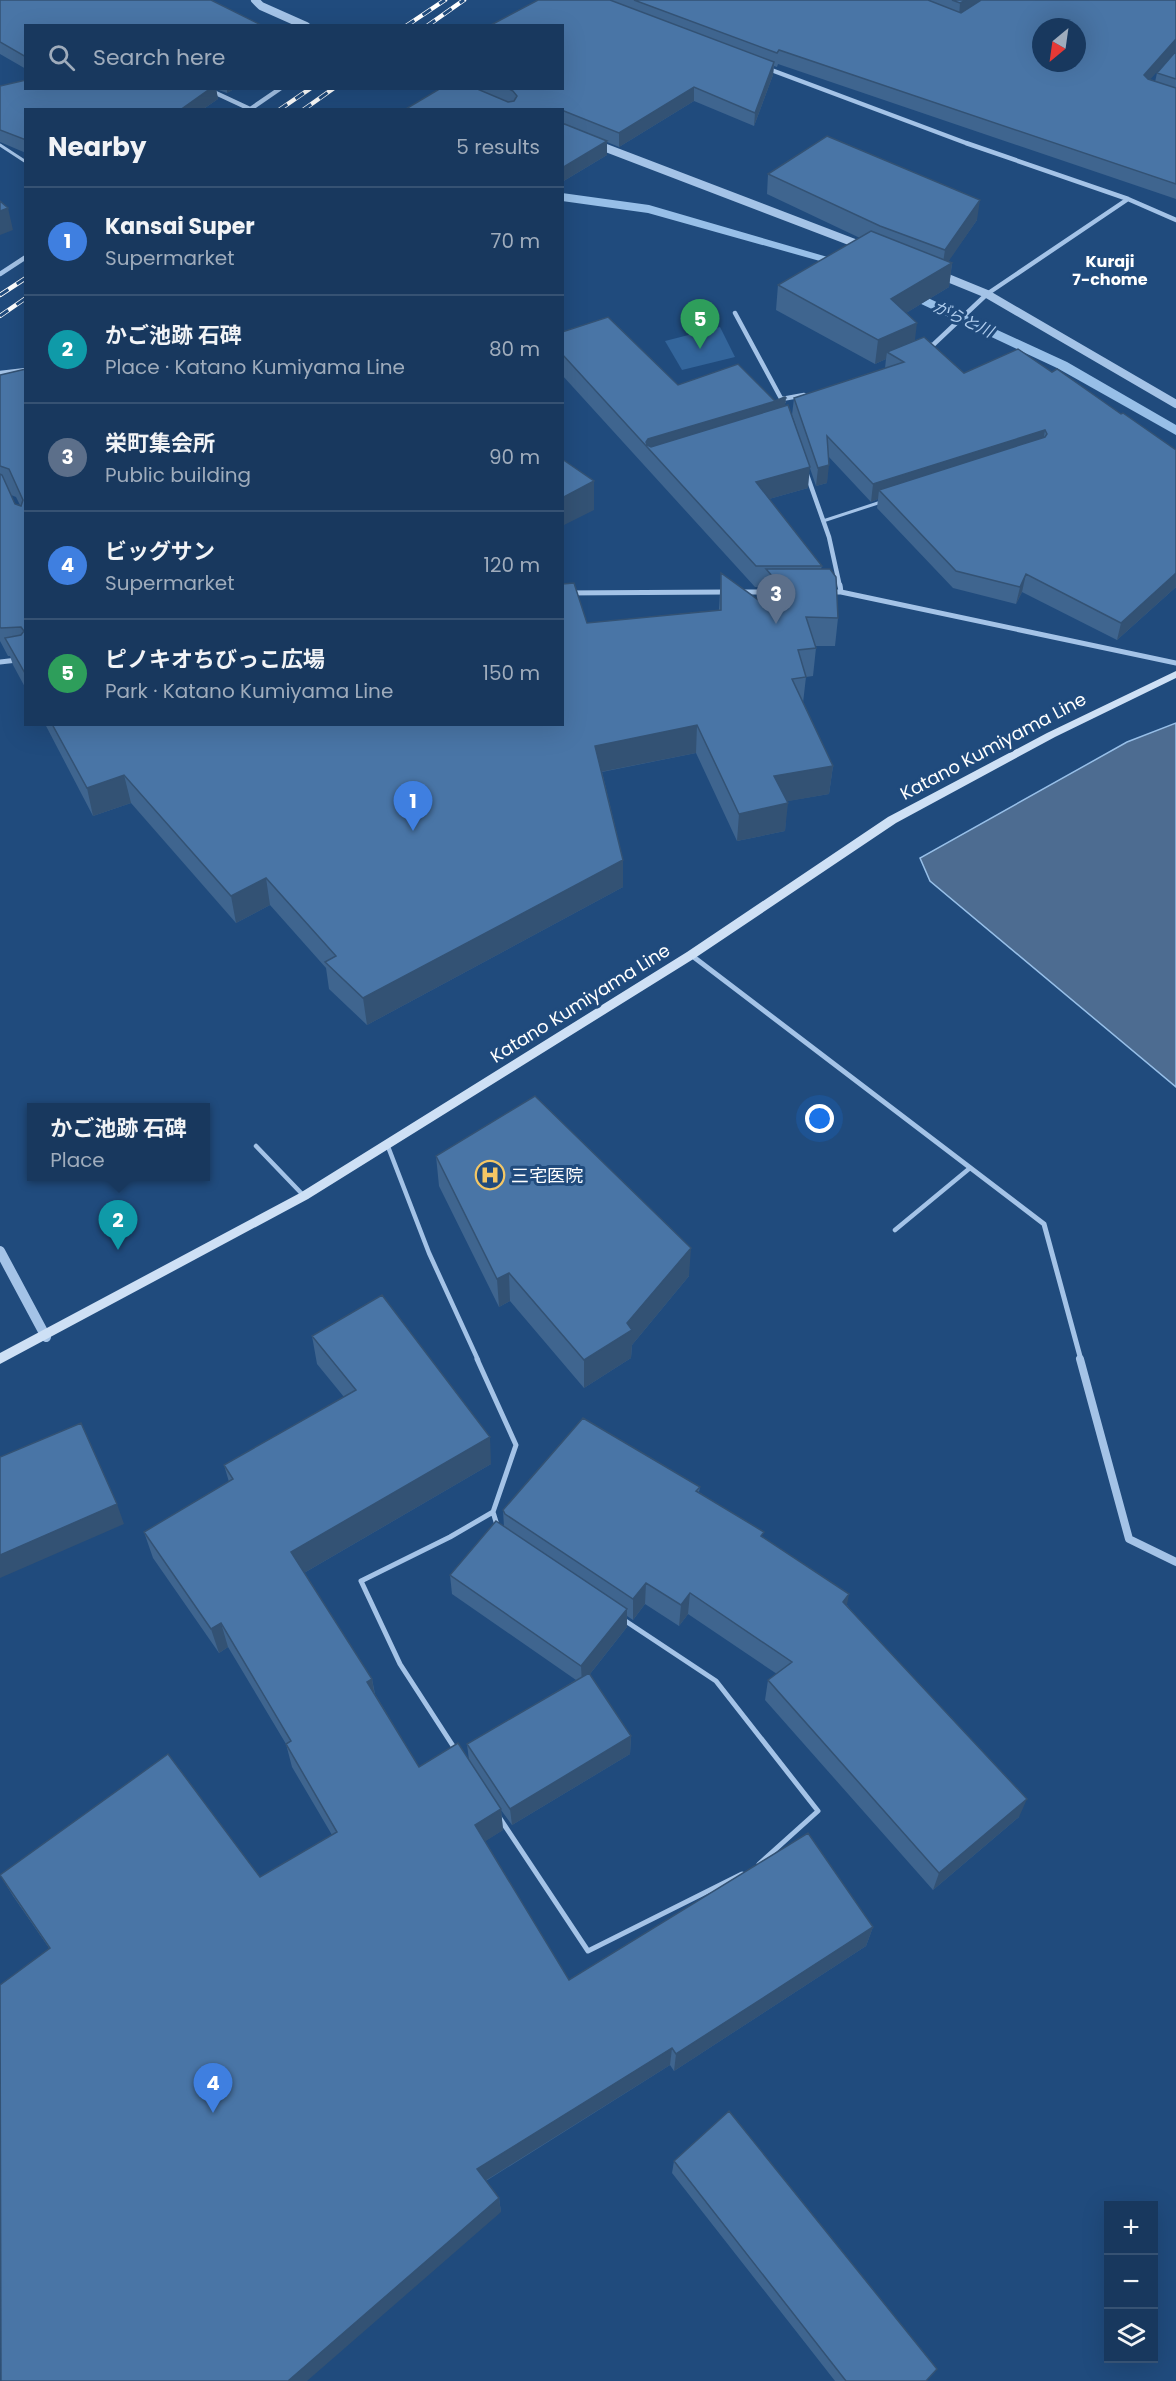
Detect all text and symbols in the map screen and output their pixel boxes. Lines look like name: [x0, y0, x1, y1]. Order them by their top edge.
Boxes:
north arrow: [1032, 18, 1086, 72]
search box: [24, 24, 564, 90]
icon: search: [45, 41, 78, 74]
text: Search here: [93, 42, 226, 73]
text: Nearby: [48, 129, 146, 165]
text: 5 results: [456, 133, 540, 161]
text: Kansai Super: [105, 211, 255, 242]
text: 1: [64, 227, 71, 255]
text: 70 m: [491, 227, 540, 255]
text: Supermarket: [105, 244, 234, 272]
district label: Kuraji 7-chome: [1072, 250, 1148, 291]
water label: がらと川: [929, 295, 999, 344]
pin: 5: [680, 300, 720, 349]
text: かご池跡 石碑: [105, 320, 242, 351]
text: 2: [62, 335, 73, 363]
text: 80 m: [489, 335, 540, 363]
text: Place · Katano Kumiyama Line: [105, 353, 405, 381]
text: 栄町集会所: [105, 428, 215, 459]
text: 3: [61, 443, 74, 471]
text: 90 m: [489, 443, 540, 471]
text: Public building: [105, 461, 251, 489]
text: ビッグサン: [105, 536, 215, 567]
text: 4: [61, 551, 74, 579]
text: 120 m: [484, 551, 540, 579]
text: Supermarket: [105, 569, 234, 597]
pin: 3: [756, 574, 796, 624]
text: ピノキオちびっこ広場: [105, 644, 325, 675]
text: 5: [61, 659, 74, 687]
text: 150 m: [483, 659, 540, 687]
text: Park · Katano Kumiyama Line: [105, 677, 393, 705]
street label: Katano Kumiyama Line: [896, 686, 1090, 806]
pin: 1: [394, 782, 432, 831]
street label: Katano Kumiyama Line: [485, 937, 675, 1069]
popup: [27, 1103, 210, 1181]
your location: [805, 1104, 834, 1133]
text: かご池跡 石碑: [50, 1113, 187, 1144]
text: Place: [50, 1146, 105, 1174]
hospital icon: 三宅医院: [474, 1159, 506, 1191]
place label: 三宅医院: [511, 1163, 583, 1188]
pin: 2: [98, 1200, 138, 1250]
pin: 4: [194, 2064, 232, 2113]
map controls: [1104, 2201, 1158, 2363]
button: +: [1104, 2201, 1158, 2255]
button: −: [1104, 2255, 1158, 2309]
button: layers: [1104, 2309, 1158, 2363]

